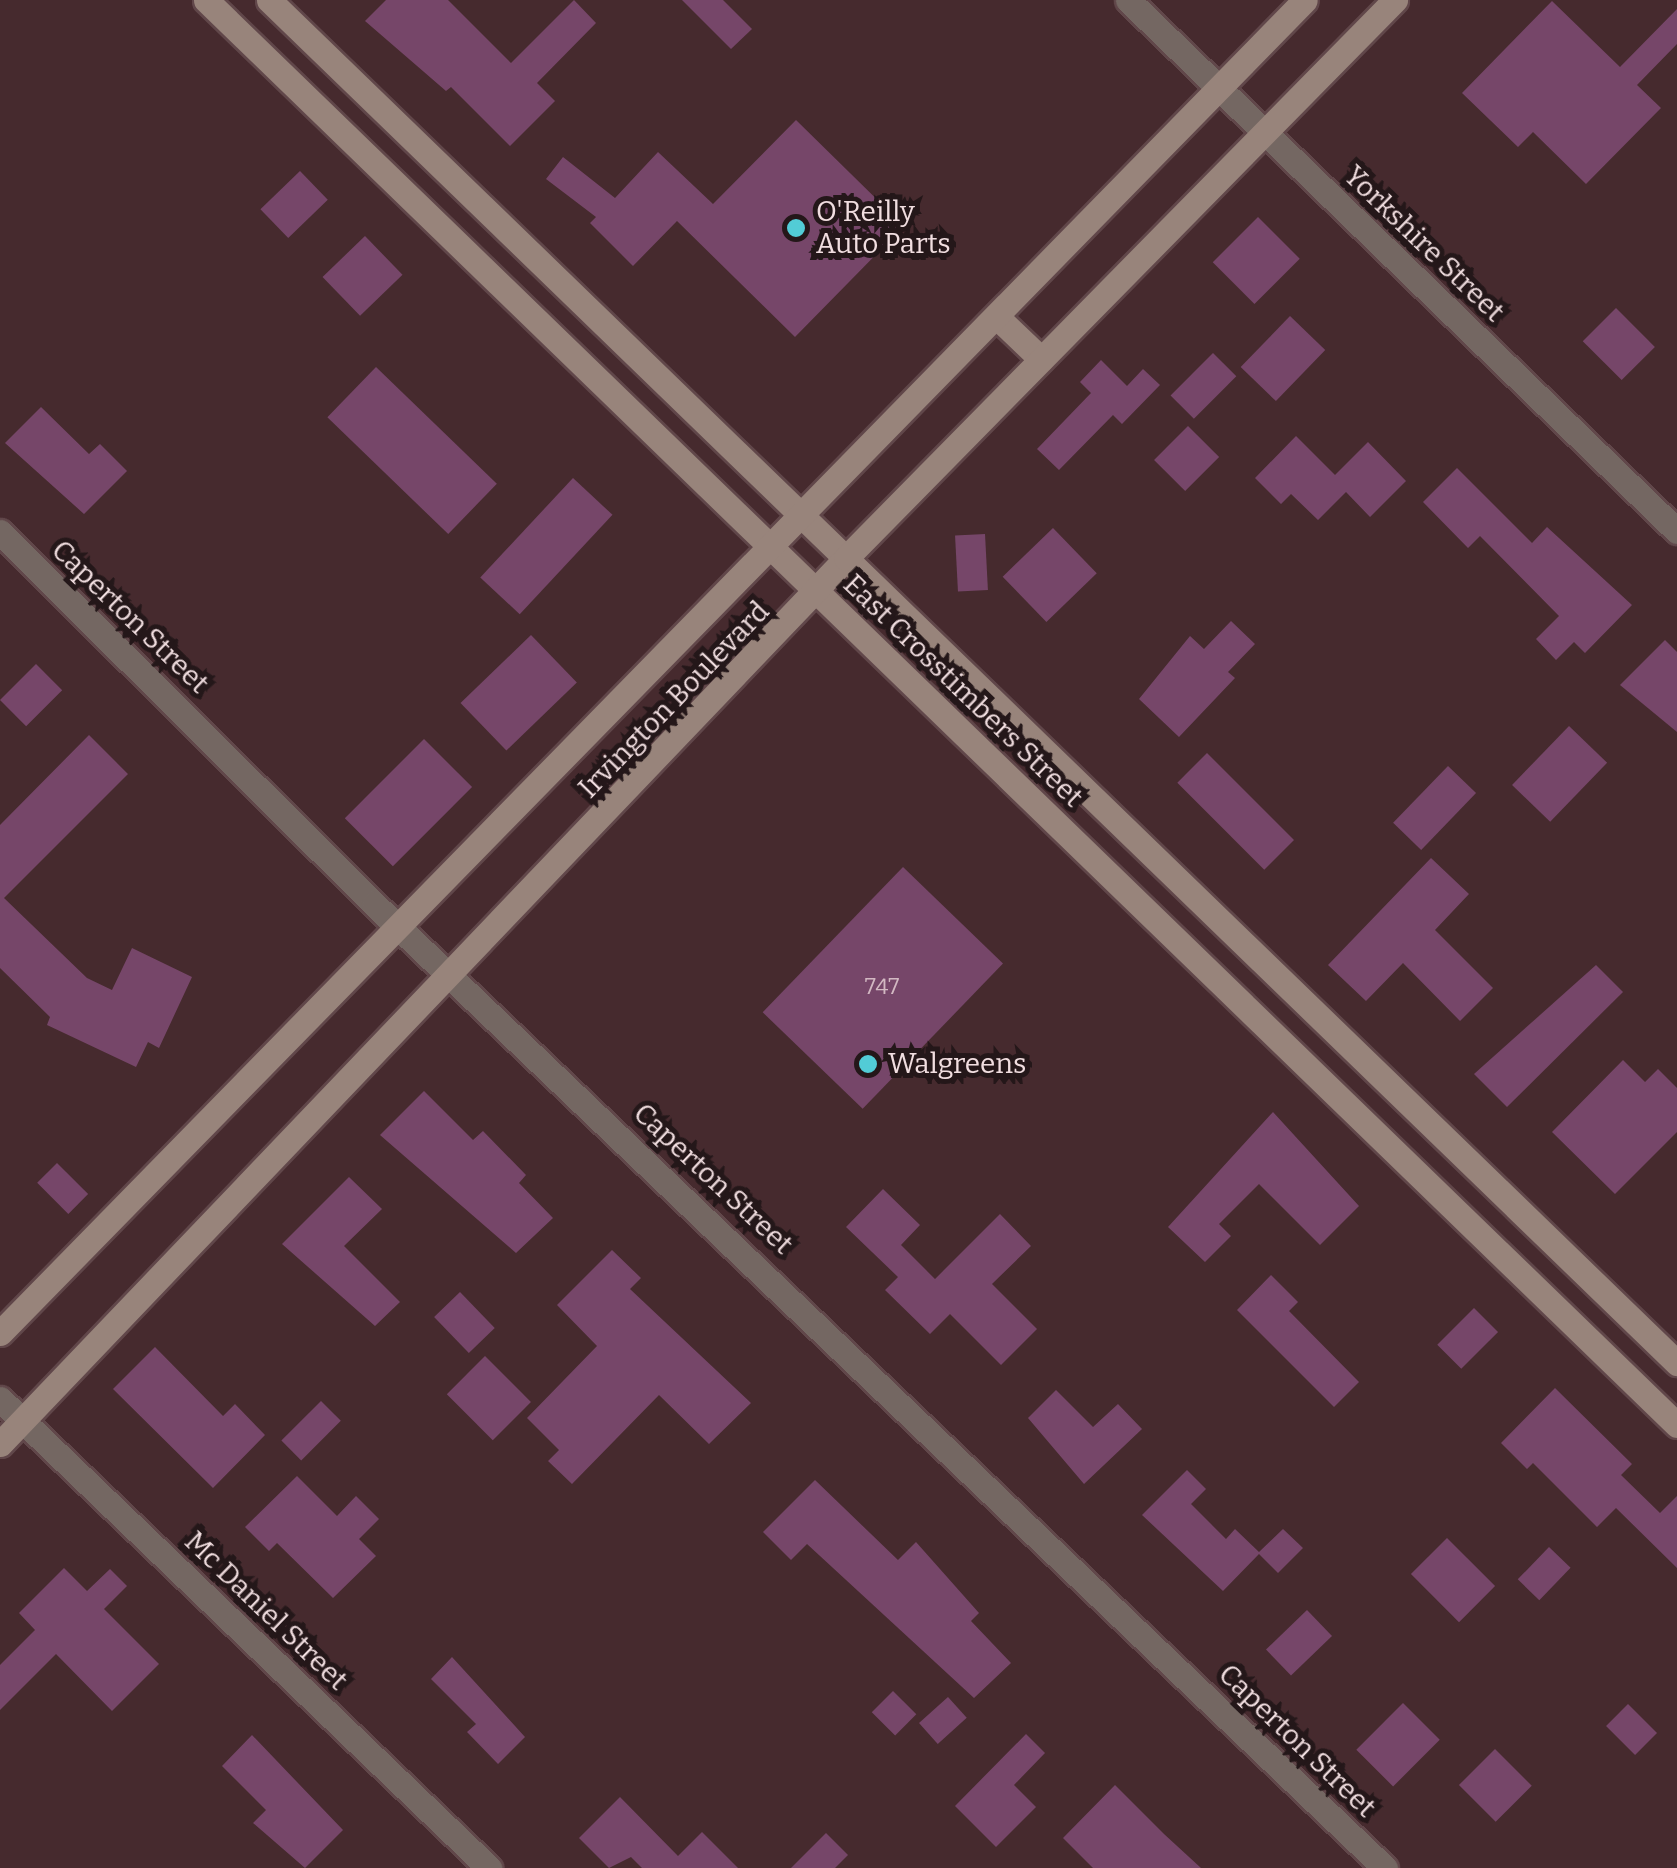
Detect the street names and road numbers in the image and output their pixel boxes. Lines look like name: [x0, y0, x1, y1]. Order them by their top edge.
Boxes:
street label: Yorkshire Street: [1337, 159, 1511, 329]
street label: Caperton Street: [44, 534, 216, 700]
street label: East Crosstimbers Street: [836, 568, 1090, 814]
street label: Irvington Boulevard: [572, 595, 776, 805]
street label: Caperton Street: [626, 1097, 800, 1261]
street label: Mc Daniel Street: [178, 1525, 354, 1697]
street label: Caperton Street: [1211, 1658, 1383, 1824]

